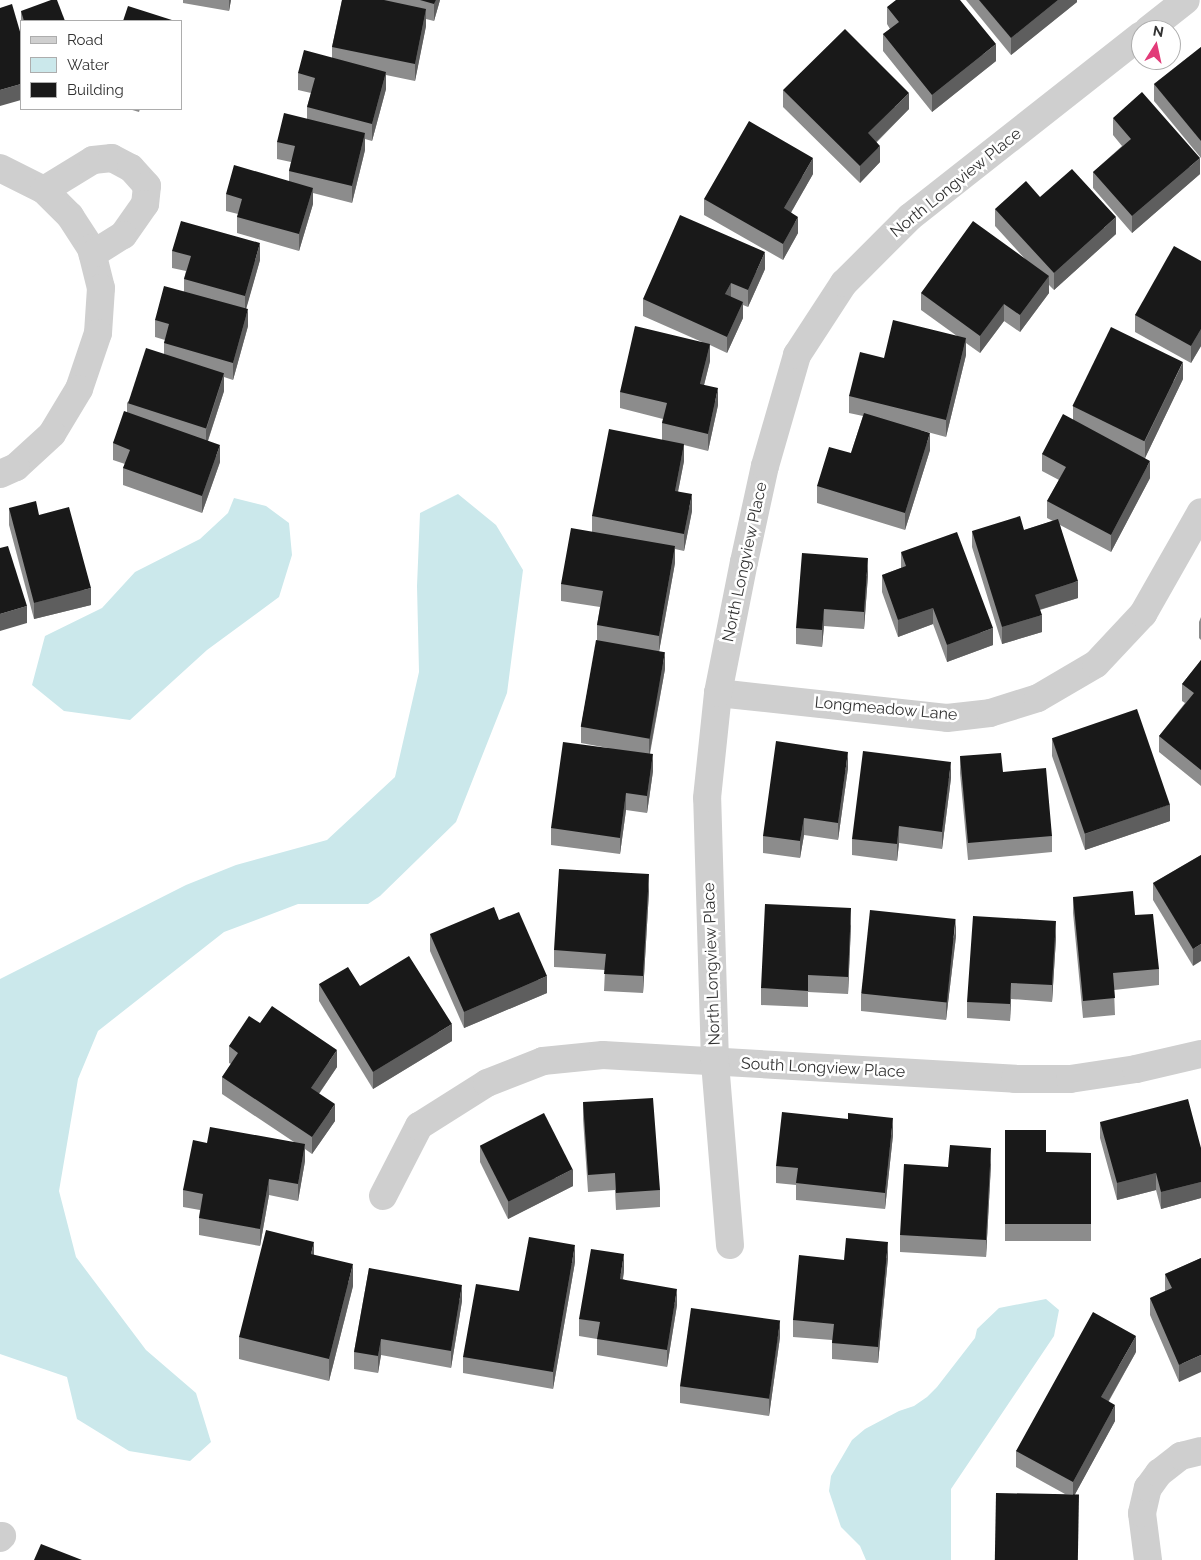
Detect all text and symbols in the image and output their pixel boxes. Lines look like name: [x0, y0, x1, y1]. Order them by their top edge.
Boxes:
legend: [20, 20, 182, 110]
north arrow: [1131, 20, 1181, 70]
text: N: [1152, 22, 1165, 40]
text: Road: [67, 31, 103, 49]
text: Water: [67, 56, 109, 74]
text: Building: [67, 81, 124, 99]
street label: North Longview Place: [886, 124, 1026, 242]
street label: North Longview Place: [719, 480, 771, 644]
street label: Longmeadow Lane: [814, 693, 958, 725]
street label: North Longview Place: [700, 882, 724, 1046]
street label: South Longview Place: [740, 1054, 906, 1082]

